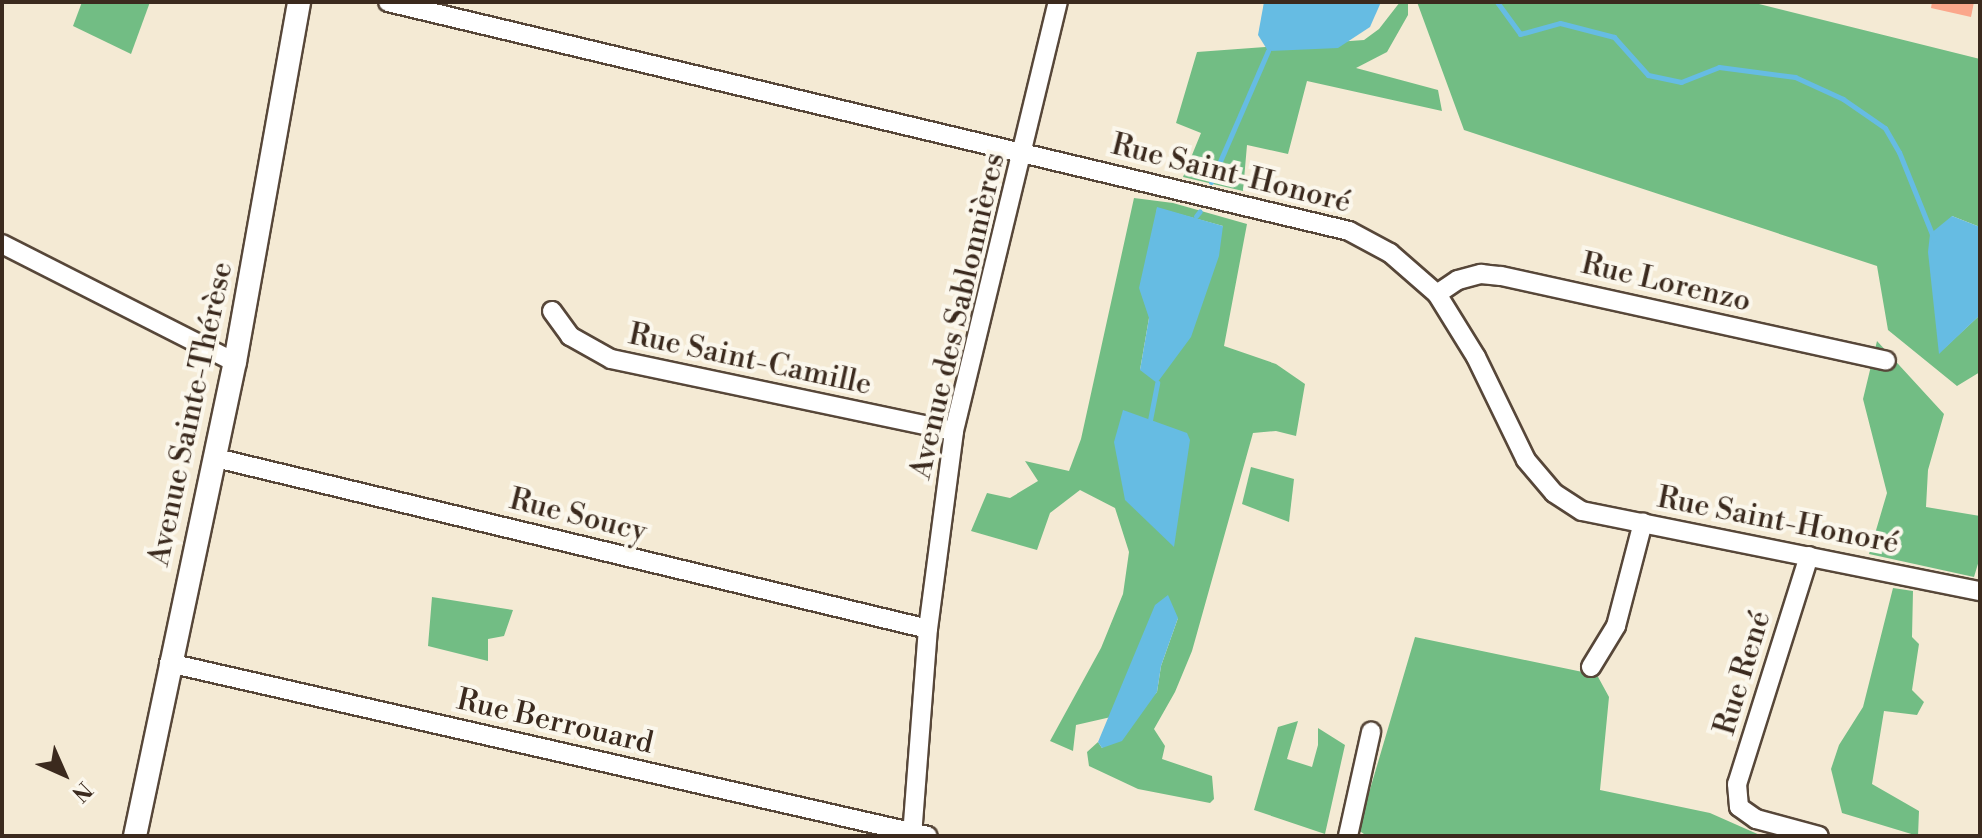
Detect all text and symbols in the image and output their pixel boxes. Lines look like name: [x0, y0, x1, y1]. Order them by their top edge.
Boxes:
street label: Rue Saint-Honoré: [1108, 127, 1354, 221]
street label: Avenue des Sablonnières: [903, 149, 1013, 483]
street label: Rue Lorenzo: [1578, 246, 1754, 320]
street label: Avenue Sainte-Thérèse: [141, 259, 241, 569]
street label: Rue Saint-Camille: [625, 317, 875, 403]
street label: Rue Saint-Honoré: [1654, 480, 1902, 562]
street label: Rue Soucy: [506, 482, 650, 550]
street label: Rue René: [1707, 607, 1779, 739]
street label: Rue Berrouard: [453, 682, 657, 762]
north arrow: [24, 734, 104, 814]
text: N: [66, 776, 97, 807]

